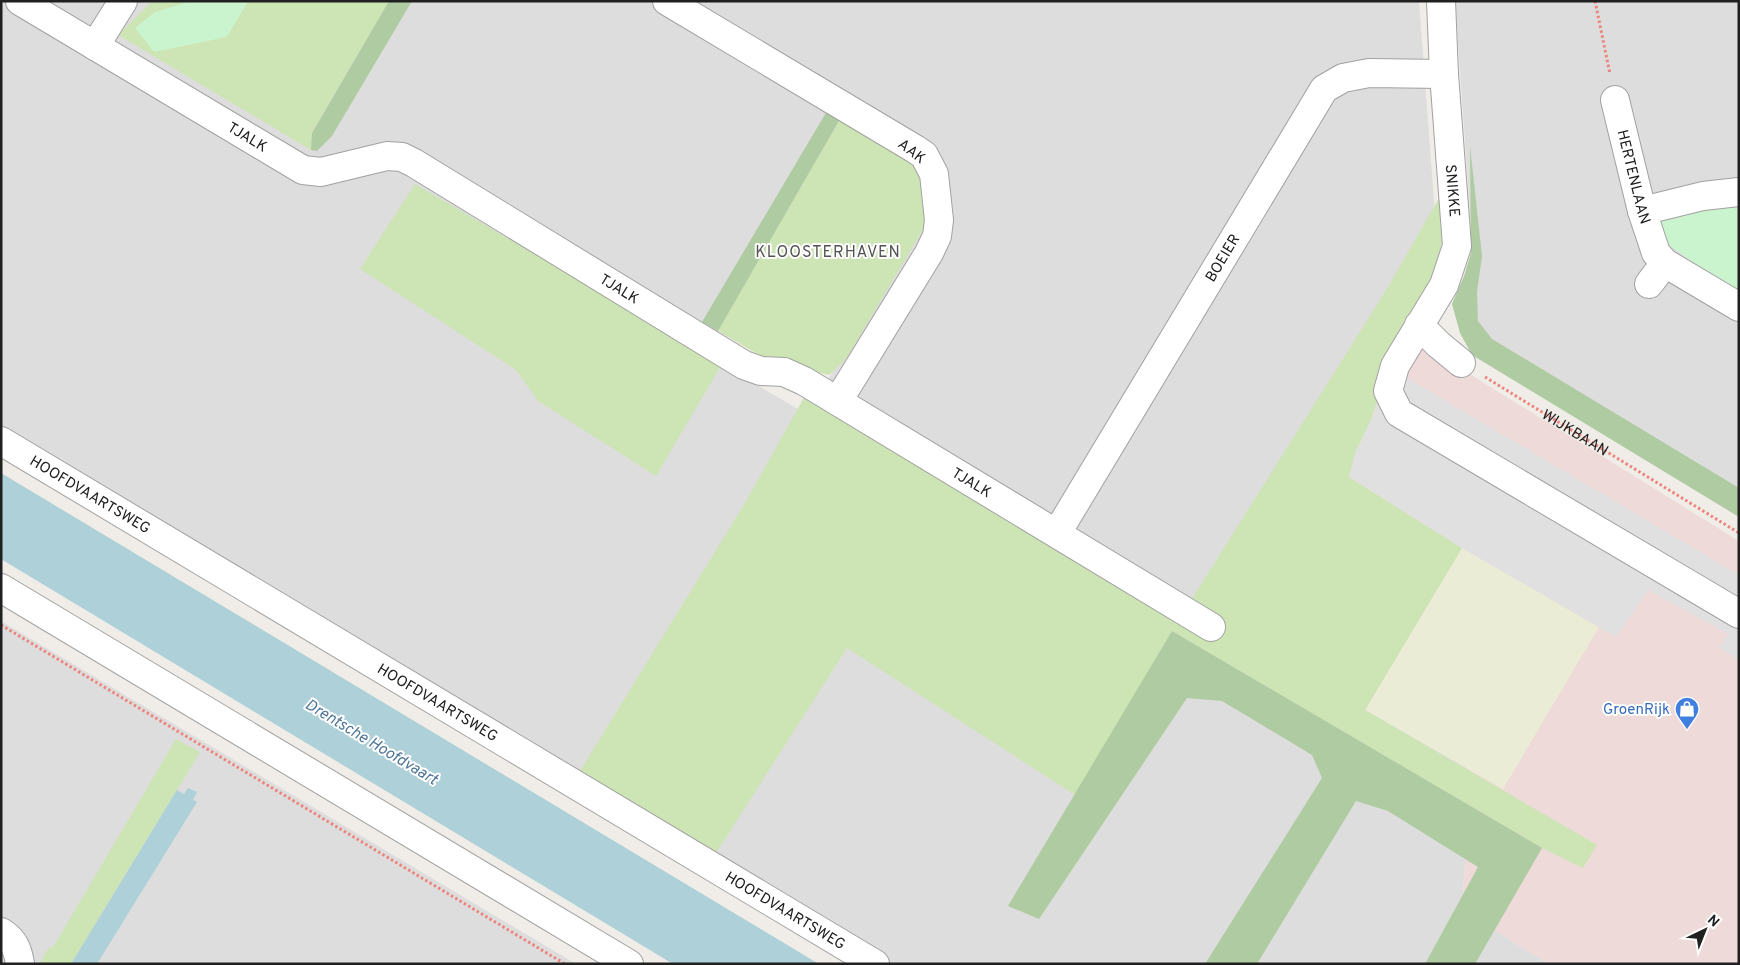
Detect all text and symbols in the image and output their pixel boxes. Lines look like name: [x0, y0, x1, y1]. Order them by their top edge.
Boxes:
street label: TJALK: [223, 119, 270, 157]
street label: HERTENLAAN: [1612, 128, 1654, 227]
street label: AAK: [893, 135, 929, 169]
street label: SNIKKE: [1440, 164, 1463, 218]
street label: BOEIER: [1202, 231, 1245, 286]
district label: KLOOSTERHAVEN: [755, 243, 901, 263]
street label: TJALK: [595, 271, 642, 309]
street label: WIJKBAAN: [1538, 406, 1611, 461]
street label: HOOFDVAARTSWEG: [26, 452, 153, 539]
street label: TJALK: [948, 464, 994, 503]
street label: HOOFDVAARTSWEG: [373, 660, 501, 747]
water label: Drentsche Hoofdvaart: [301, 695, 442, 791]
shop icon: GroenRijk: [1674, 696, 1700, 730]
place label: GroenRijk: [1603, 701, 1670, 720]
street label: HOOFDVAARTSWEG: [721, 868, 848, 955]
north arrow: [1680, 905, 1730, 955]
text: N: [1703, 912, 1722, 931]

